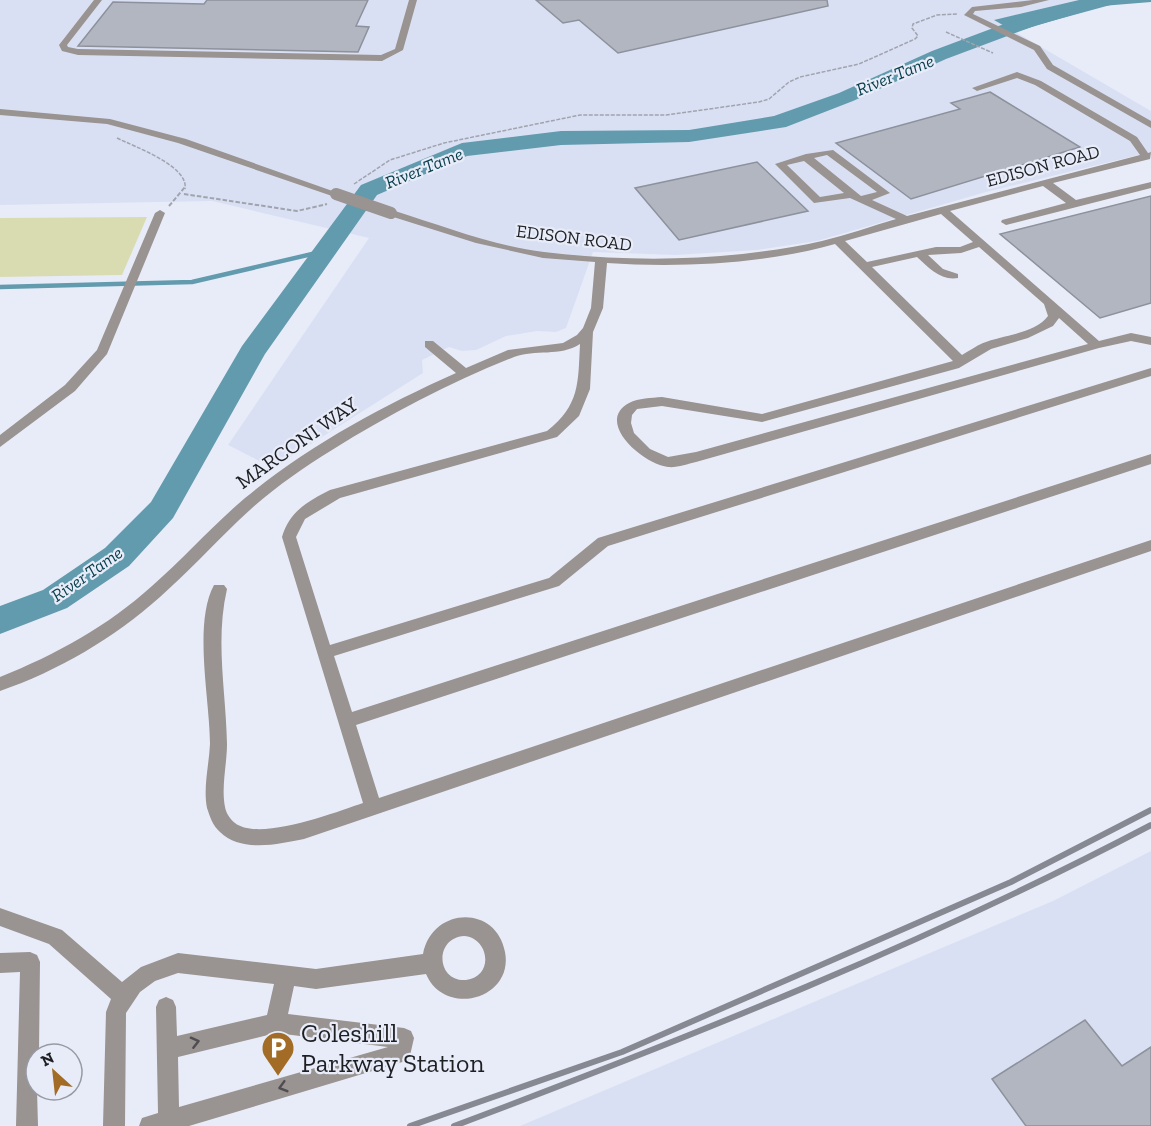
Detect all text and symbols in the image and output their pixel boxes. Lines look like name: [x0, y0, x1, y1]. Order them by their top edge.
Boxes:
water label: River Tame: [853, 49, 937, 101]
street label: EDISON ROAD: [984, 140, 1102, 192]
water label: River Tame: [382, 142, 466, 194]
street label: EDISON ROAD: [515, 220, 633, 256]
street label: MARCONI WAY: [231, 391, 363, 494]
water label: River Tame: [47, 541, 127, 607]
place label: Coleshill Parkway Station: [301, 1017, 484, 1079]
parking icon: Coleshill Parkway Station: [260, 1030, 296, 1077]
one-way arrow: [189, 1037, 199, 1050]
north arrow: [24, 1042, 84, 1102]
text: N: [38, 1048, 57, 1070]
one-way arrow: [278, 1080, 289, 1092]

